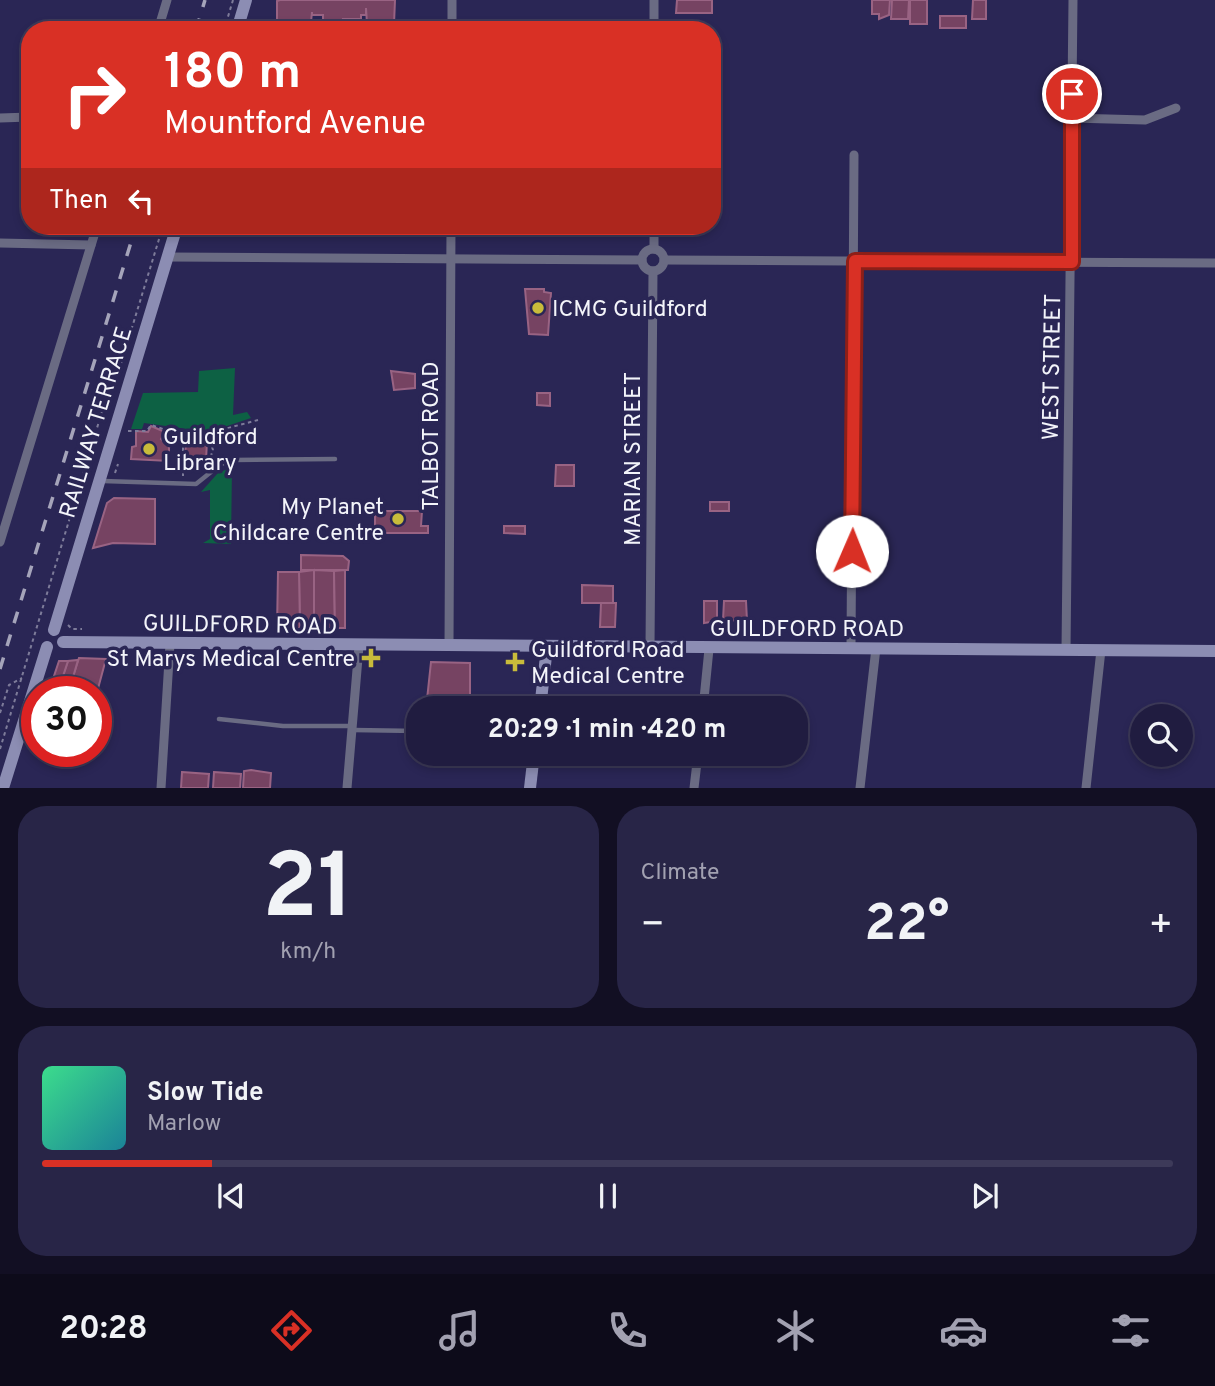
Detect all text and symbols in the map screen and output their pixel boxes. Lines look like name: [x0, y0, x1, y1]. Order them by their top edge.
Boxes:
text: 180 m: [164, 44, 301, 106]
icon: right: [49, 49, 140, 140]
pin: [1042, 64, 1102, 124]
icon: arrive: [1053, 75, 1091, 113]
text: Mountford Avenue: [164, 105, 426, 145]
icon: left: [122, 182, 160, 220]
text: Then: [49, 185, 108, 218]
street label: WEST STREET: [1038, 294, 1069, 441]
place label: ICMG Guildford: [552, 296, 708, 325]
marker: ICMG Guildford: [530, 300, 546, 316]
street label: RAILWAY TERRACE: [54, 323, 140, 522]
street label: TALBOT ROAD: [418, 361, 447, 511]
street label: MARIAN STREET: [620, 372, 649, 546]
place label: Guildford Library: [163, 424, 258, 479]
marker: Guildford Library: [141, 441, 157, 457]
place label: My Planet Childcare Centre: [213, 494, 384, 549]
marker: My Planet Childcare Centre: [390, 511, 406, 527]
position arrow: [815, 514, 889, 588]
street label: GUILDFORD ROAD: [143, 610, 337, 643]
street label: GUILDFORD ROAD: [710, 616, 904, 645]
place label: Guildford Road Medical Centre: [531, 637, 685, 692]
place label: St Marys Medical Centre: [106, 646, 355, 675]
marker: St Marys Medical Centre: [361, 648, 381, 668]
marker: Guildford Road Medical Centre: [505, 652, 525, 672]
speed limit sign: 30: [21, 676, 112, 767]
map controls: [1130, 704, 1193, 767]
button: search: [1130, 704, 1193, 767]
text: 20:29 · 1 min · 420 m: [488, 714, 726, 747]
text: 21: [262, 835, 354, 950]
text: Climate: [641, 859, 719, 888]
text: 22°: [864, 893, 949, 959]
text: −: [641, 902, 665, 951]
text: +: [1148, 902, 1173, 951]
text: km/h: [280, 938, 336, 967]
text: Slow Tide: [147, 1077, 264, 1110]
text: Marlow: [147, 1110, 221, 1139]
icon: previous: [212, 1177, 250, 1215]
icon: pause: [589, 1177, 627, 1215]
icon: next: [966, 1177, 1004, 1215]
icon: directions: [267, 1306, 316, 1355]
icon: music: [435, 1306, 484, 1355]
icon: phone: [603, 1306, 652, 1355]
icon: climate: [771, 1306, 820, 1355]
icon: car: [939, 1306, 988, 1355]
icon: filters: [1106, 1306, 1155, 1355]
text: 20:28: [59, 1310, 148, 1350]

